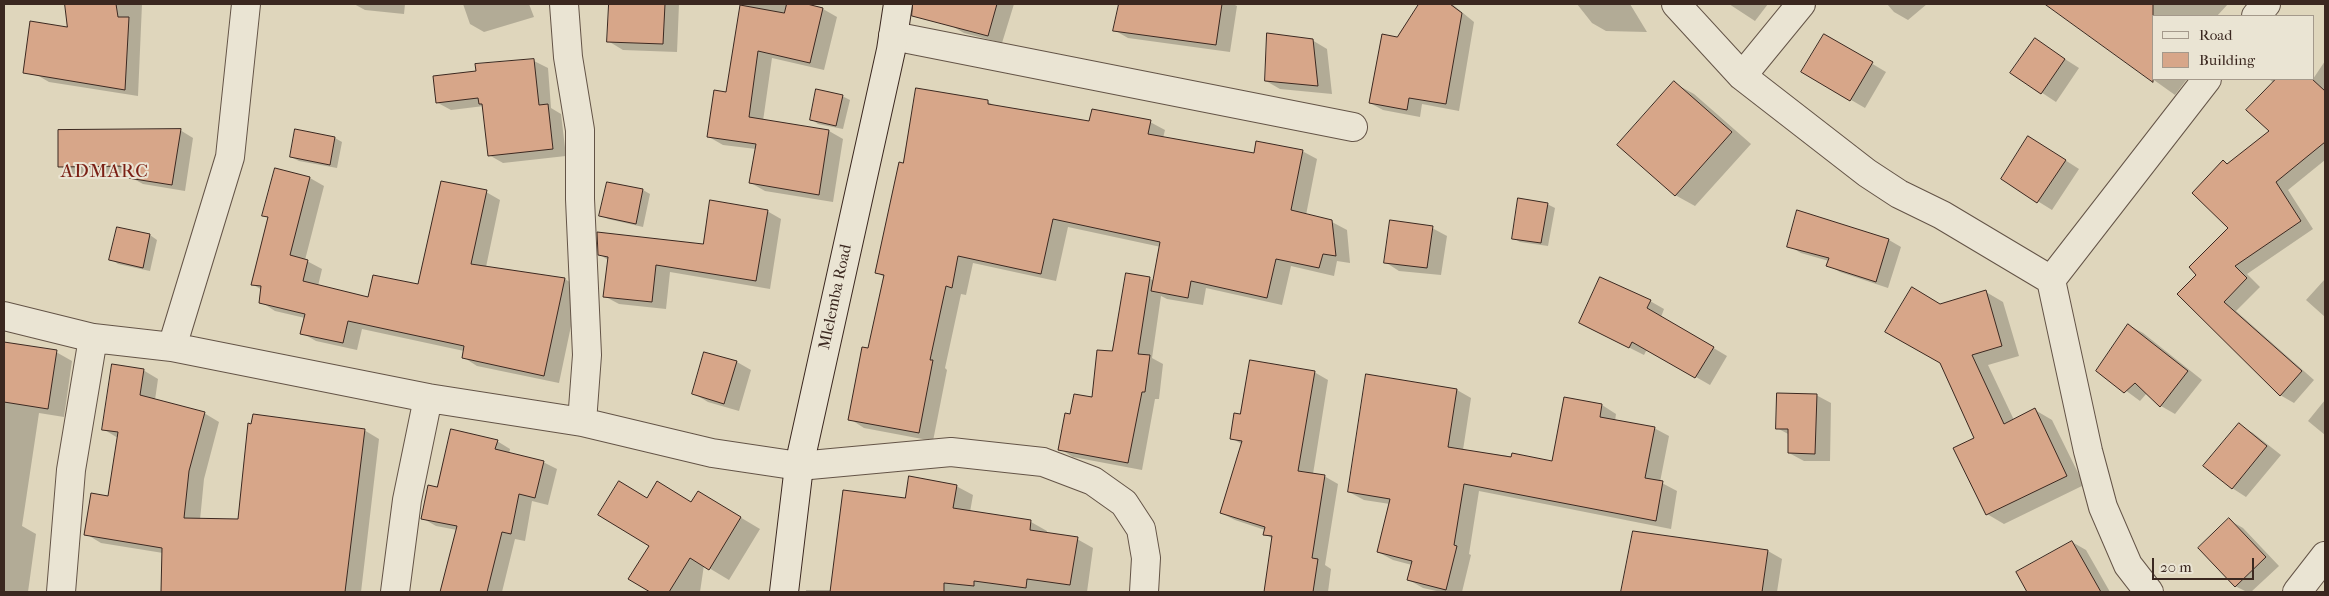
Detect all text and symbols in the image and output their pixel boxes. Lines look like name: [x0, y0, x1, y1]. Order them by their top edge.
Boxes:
legend: [2152, 15, 2314, 80]
text: Road: [2199, 26, 2232, 44]
text: Building: [2199, 51, 2255, 69]
district label: ADMARC: [60, 161, 150, 183]
street label: Mlelemba Road: [815, 243, 857, 351]
scale bar: [2154, 548, 2256, 580]
text: 20 m: [2160, 558, 2192, 576]

